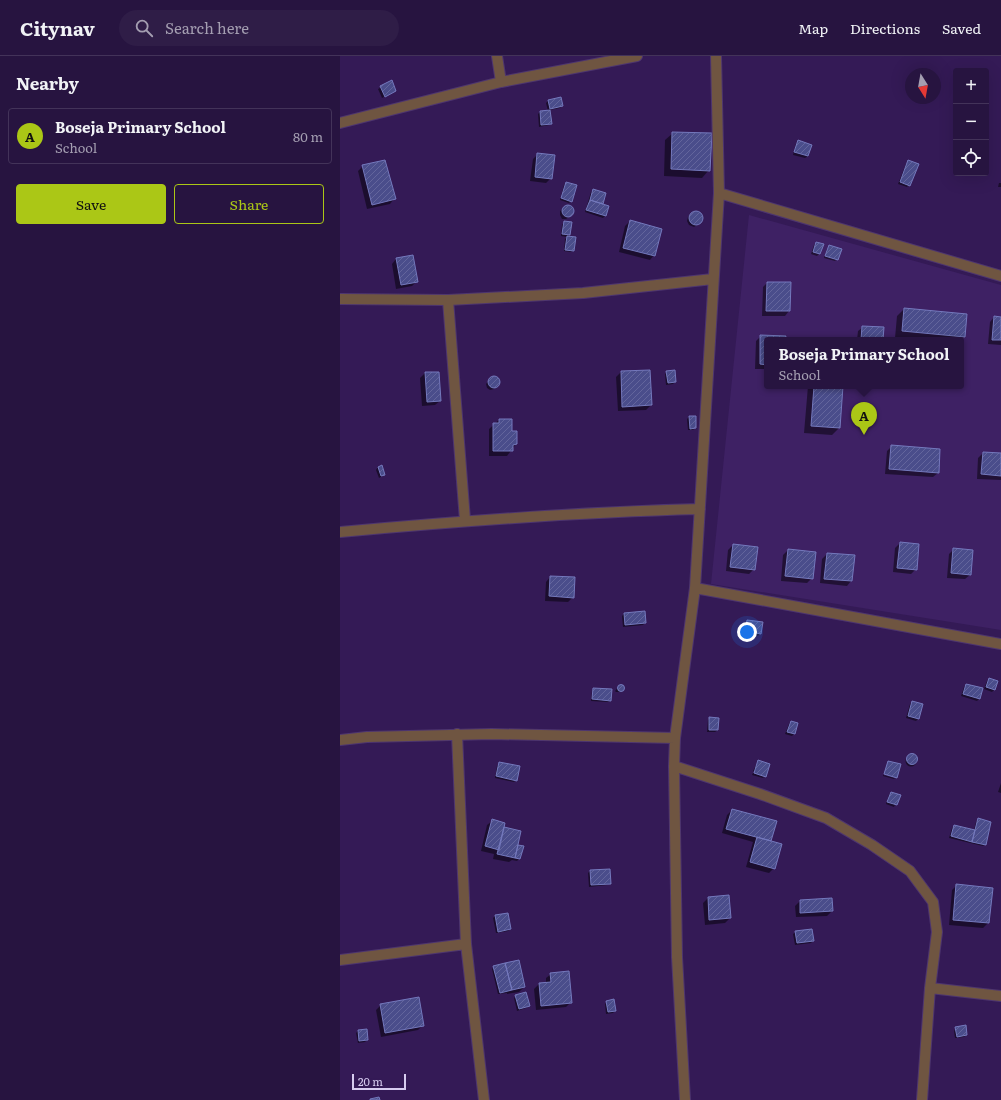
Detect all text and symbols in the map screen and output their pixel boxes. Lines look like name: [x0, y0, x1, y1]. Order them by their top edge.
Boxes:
search box: [119, 10, 399, 46]
text: Citynav: [20, 14, 95, 42]
text: Search here: [165, 16, 249, 39]
icon: search: [133, 17, 155, 39]
text: Map: [798, 18, 828, 38]
text: Directions: [850, 18, 920, 38]
text: Saved: [942, 18, 981, 38]
north arrow: [905, 68, 941, 104]
map controls: [953, 68, 989, 176]
button: +: [953, 68, 989, 104]
text: Nearby: [16, 70, 79, 95]
button: −: [953, 104, 989, 140]
text: Boseja Primary School: [55, 115, 226, 138]
text: A: [25, 127, 35, 146]
text: 80 m: [293, 127, 323, 146]
text: School: [55, 138, 97, 157]
button: locate: [953, 140, 989, 176]
button: Save: [16, 184, 166, 224]
button: Share: [174, 184, 324, 224]
popup: [764, 337, 964, 389]
text: Boseja Primary School: [779, 342, 950, 365]
text: School: [779, 365, 821, 384]
pin: A: [851, 402, 877, 435]
your location: [737, 622, 757, 642]
scale bar: [352, 1072, 406, 1091]
text: 20 m: [358, 1073, 383, 1089]

